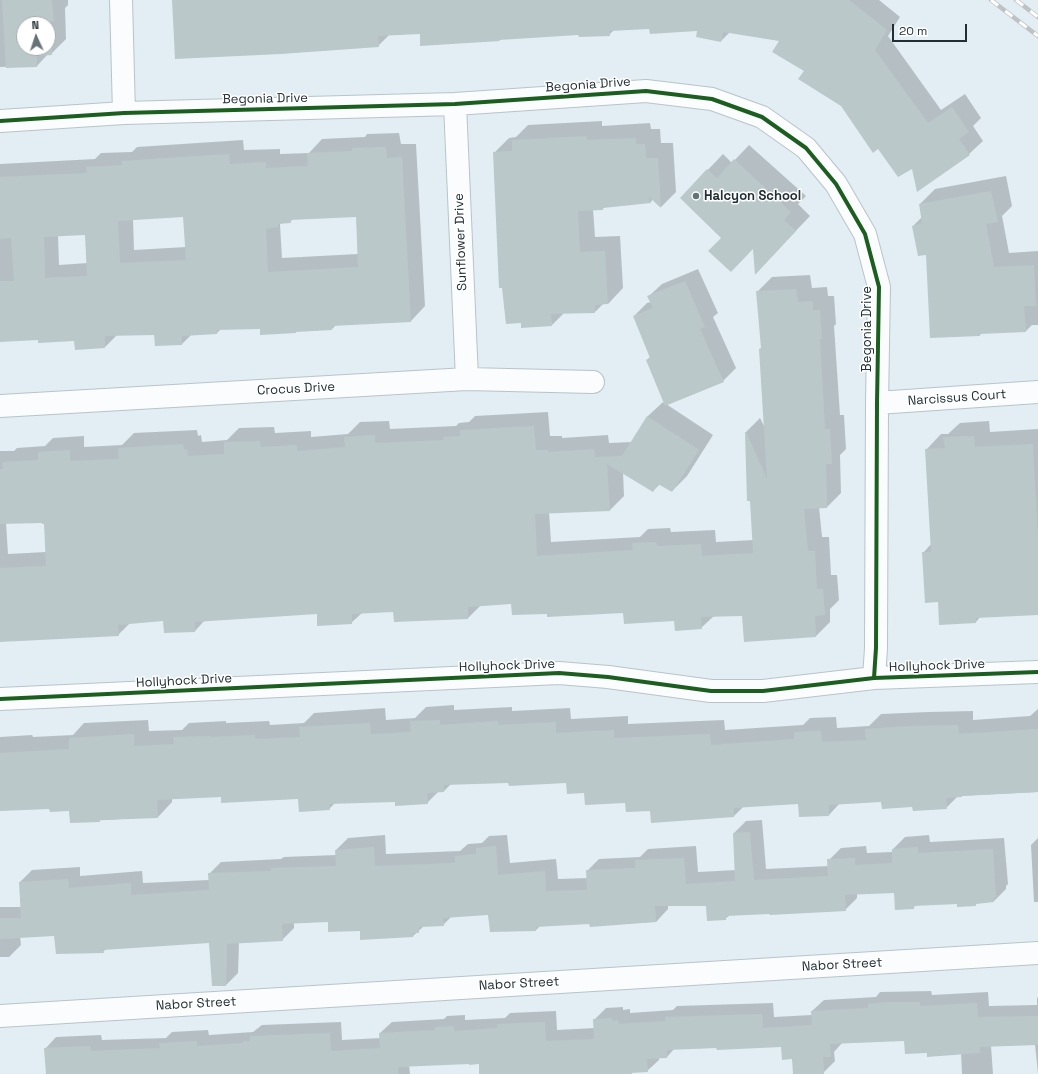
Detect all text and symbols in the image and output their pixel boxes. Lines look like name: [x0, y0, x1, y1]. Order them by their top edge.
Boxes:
north arrow: [16, 16, 56, 56]
scale bar: [894, 16, 969, 42]
text: N: [31, 18, 39, 32]
text: 20 m: [899, 23, 927, 39]
street label: Begonia Drive: [545, 74, 631, 96]
street label: Begonia Drive: [222, 90, 308, 108]
place label: Halcyon School: [704, 188, 801, 204]
marker: Halcyon School: [691, 191, 701, 201]
street label: Sunflower Drive: [452, 193, 470, 291]
street label: Begonia Drive: [859, 286, 875, 372]
street label: Crocus Drive: [257, 379, 335, 399]
street label: Narcissus Court: [907, 387, 1007, 409]
street label: Hollyhock Drive: [459, 657, 555, 675]
street label: Hollyhock Drive: [889, 657, 985, 675]
street label: Hollyhock Drive: [136, 671, 232, 691]
street label: Nabor Street: [801, 955, 883, 975]
street label: Nabor Street: [478, 974, 560, 994]
street label: Nabor Street: [155, 994, 237, 1014]

